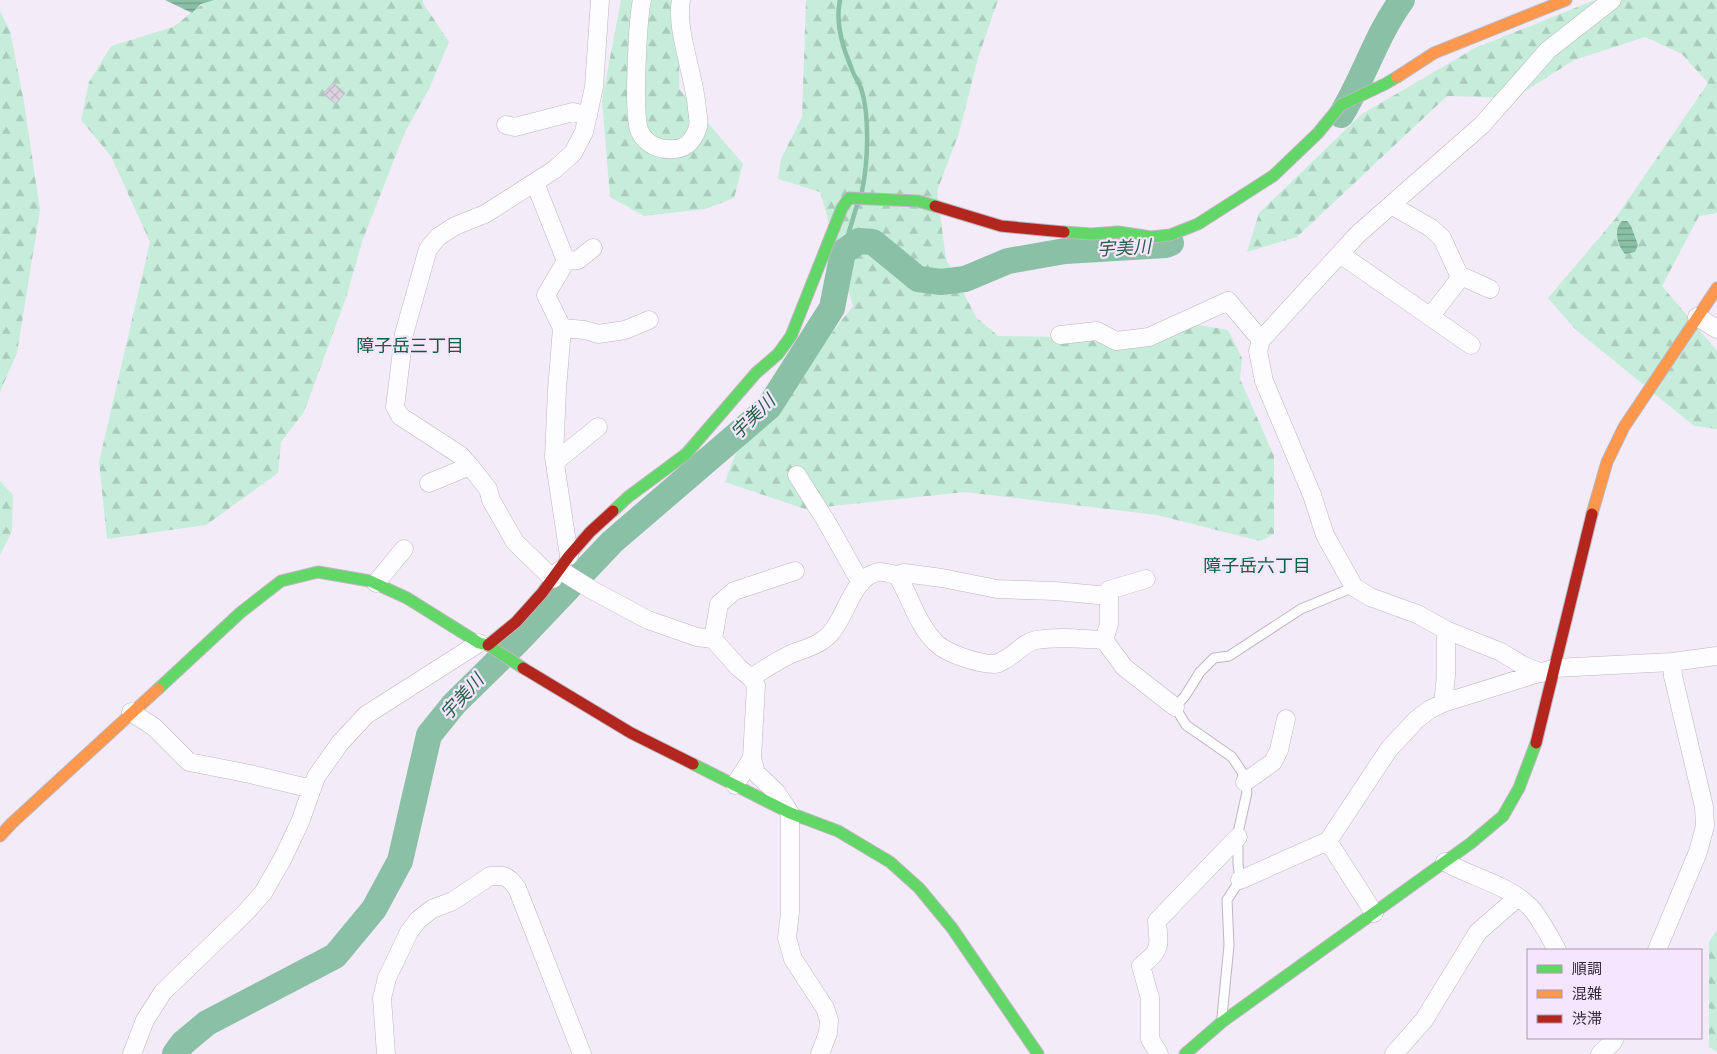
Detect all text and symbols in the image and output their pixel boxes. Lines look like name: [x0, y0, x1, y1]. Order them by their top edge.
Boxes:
water label: 宇美川: [1096, 235, 1154, 260]
district label: 障子岳三丁目: [356, 335, 464, 357]
water label: 宇美川: [726, 389, 781, 444]
district label: 障子岳六丁目: [1203, 555, 1311, 577]
water label: 宇美川: [436, 668, 490, 724]
legend: [1527, 949, 1702, 1039]
text: 順調: [1572, 960, 1602, 978]
text: 混雑: [1572, 985, 1602, 1003]
text: 渋滞: [1572, 1010, 1602, 1028]

